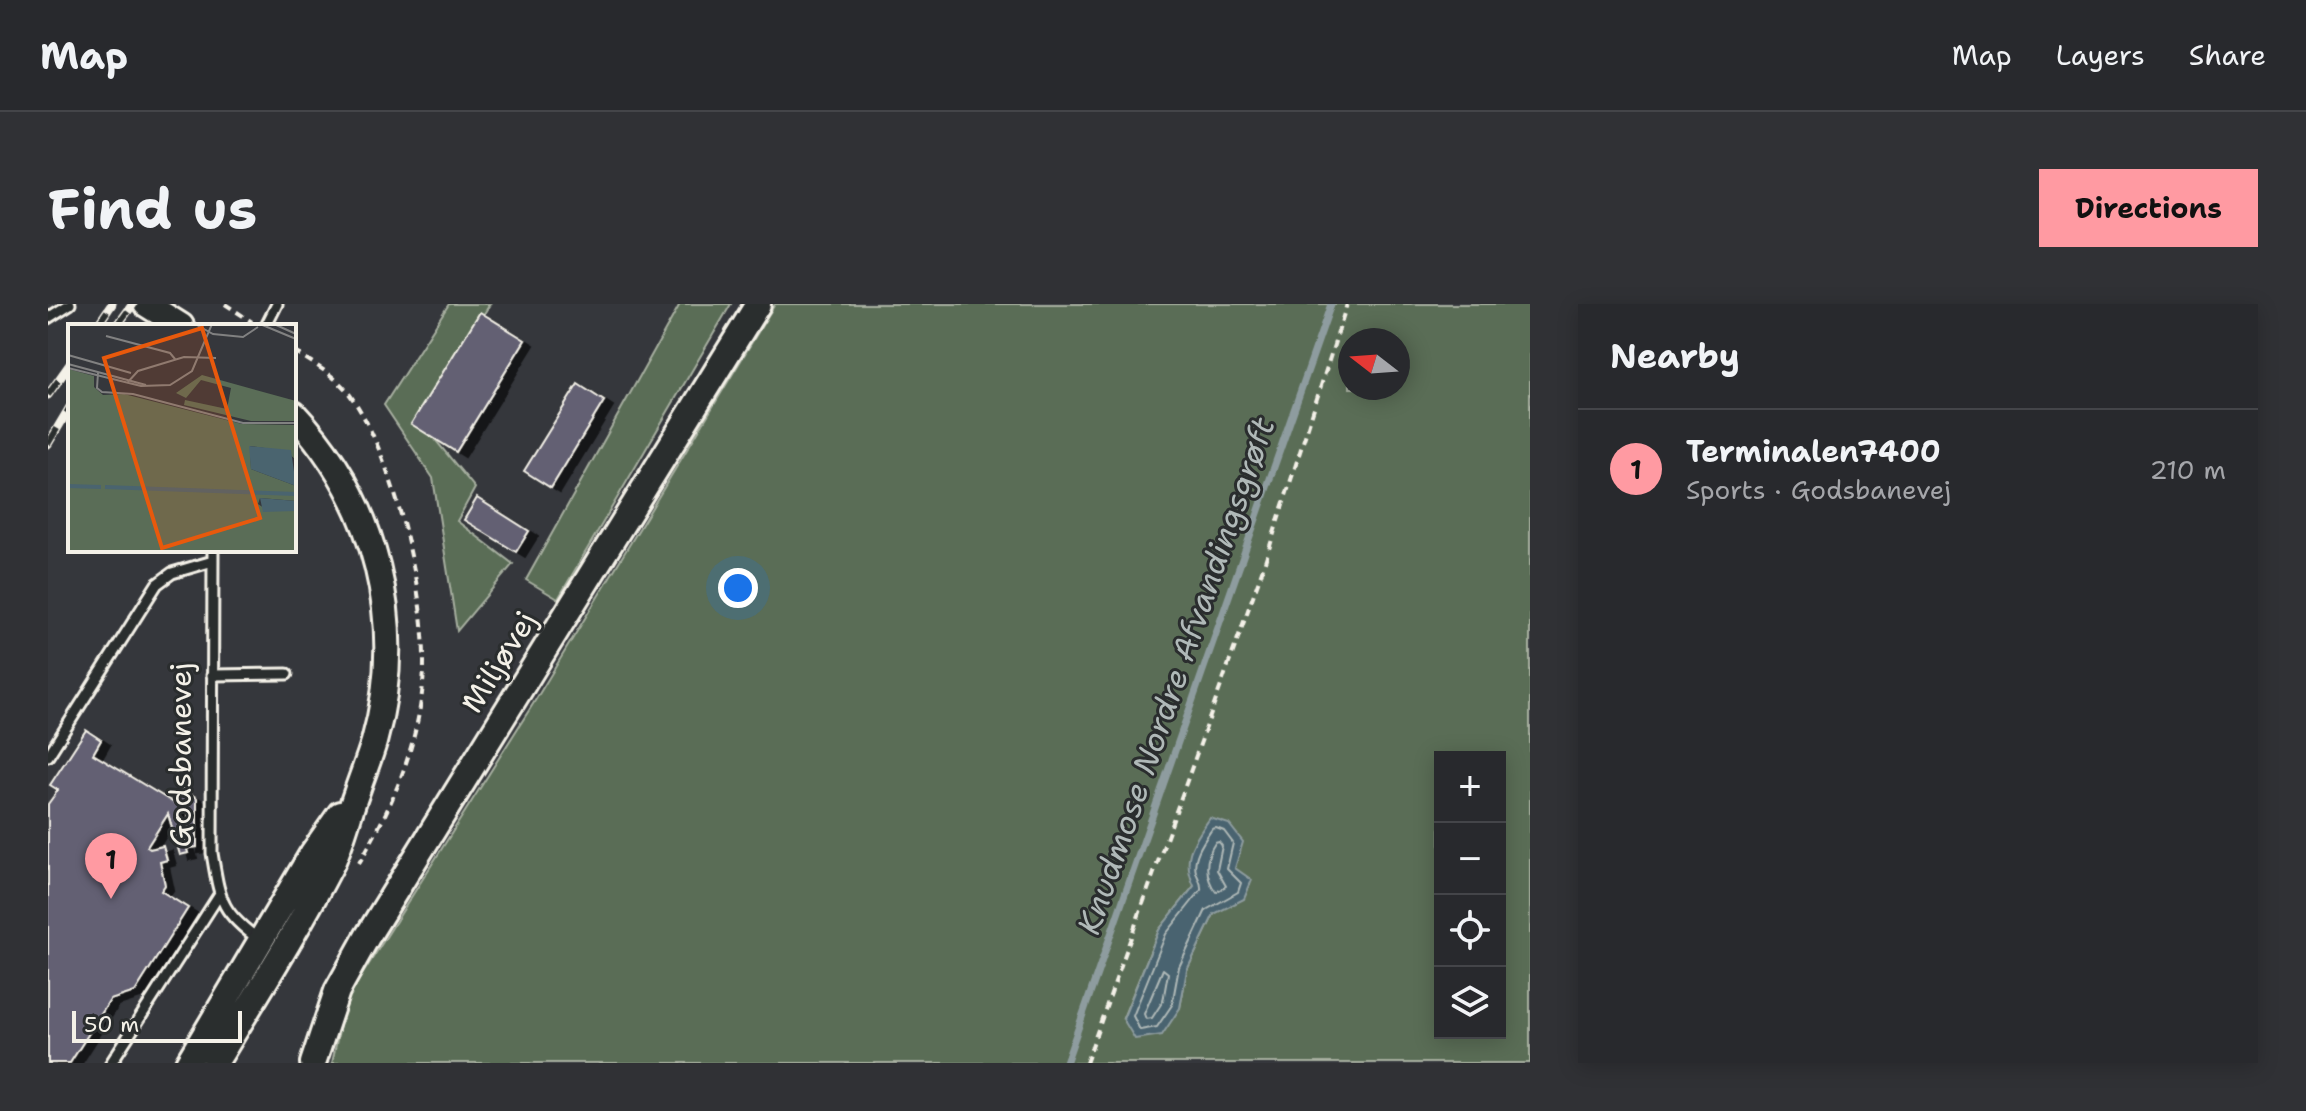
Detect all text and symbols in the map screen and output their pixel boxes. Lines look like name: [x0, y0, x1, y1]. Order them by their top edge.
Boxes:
text: Map: [40, 30, 128, 81]
text: Map: [1952, 36, 2012, 74]
text: Layers: [2056, 36, 2145, 74]
text: Share: [2189, 36, 2266, 74]
button: Directions: [2039, 169, 2258, 247]
text: Find us: [48, 171, 257, 246]
inset map: [68, 324, 296, 552]
north arrow: [1338, 328, 1410, 400]
text: Nearby: [1610, 333, 1740, 379]
water label: Knudmose Nordre Afvandingsgrøft: [1067, 412, 1284, 940]
text: Terminalen7400: [1686, 431, 1941, 472]
text: 1: [1630, 452, 1642, 487]
text: 210 m: [2149, 452, 2226, 487]
text: Sports · Godsbanevej: [1686, 472, 1951, 507]
your location: [718, 568, 758, 608]
street label: Miljøvej: [451, 603, 546, 721]
street label: Godsbanevej: [160, 662, 201, 848]
map controls: [1434, 751, 1506, 1039]
button: +: [1434, 751, 1506, 823]
button: −: [1434, 823, 1506, 895]
pin: 1: [85, 833, 137, 899]
button: locate: [1434, 895, 1506, 967]
button: layers: [1434, 967, 1506, 1039]
scale bar: [72, 1007, 242, 1043]
text: 50 m: [84, 1010, 139, 1039]

